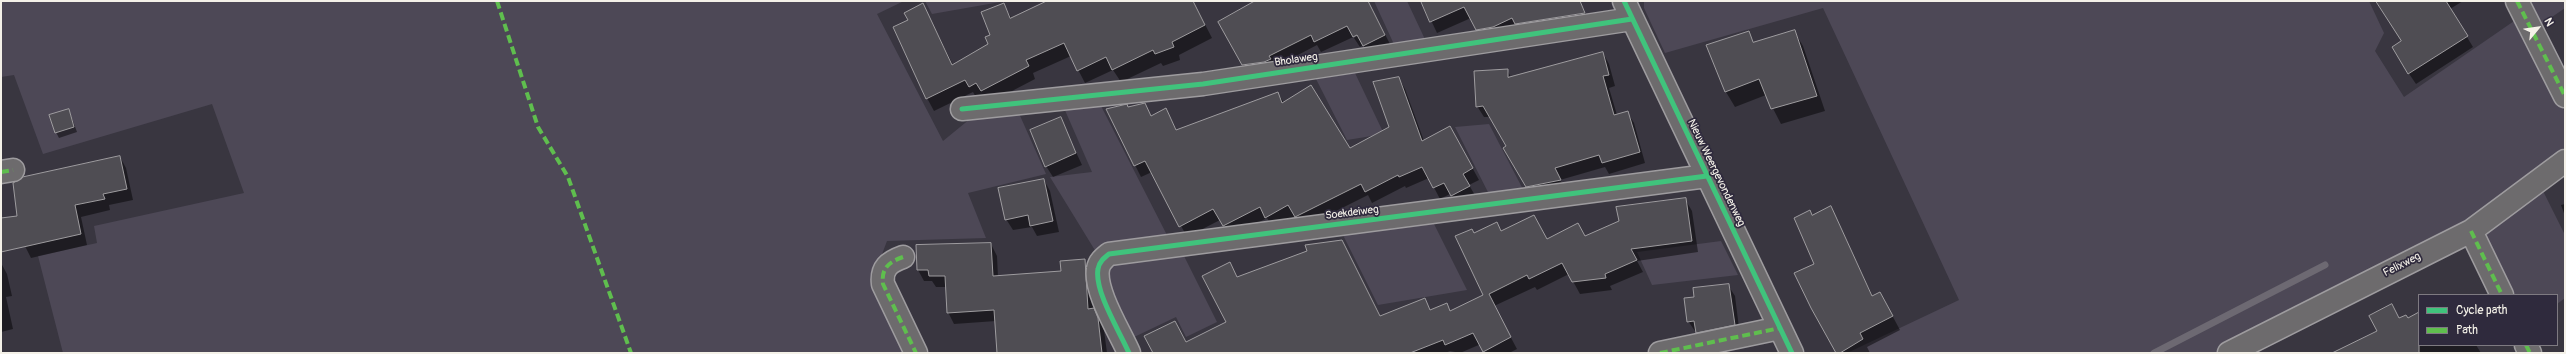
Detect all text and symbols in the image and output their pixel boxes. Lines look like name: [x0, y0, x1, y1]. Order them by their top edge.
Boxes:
north arrow: [2518, 8, 2558, 48]
text: N: [2541, 16, 2556, 28]
street label: Bholaweg: [1274, 50, 1318, 70]
street label: Nieuw Weergevondenweg: [1684, 117, 1748, 229]
street label: Soekdeiweg: [1325, 203, 1379, 223]
street label: Felixweg: [2381, 250, 2423, 280]
legend: [2418, 294, 2558, 346]
text: Cycle path: [2456, 303, 2507, 318]
text: Path: [2456, 323, 2478, 338]

